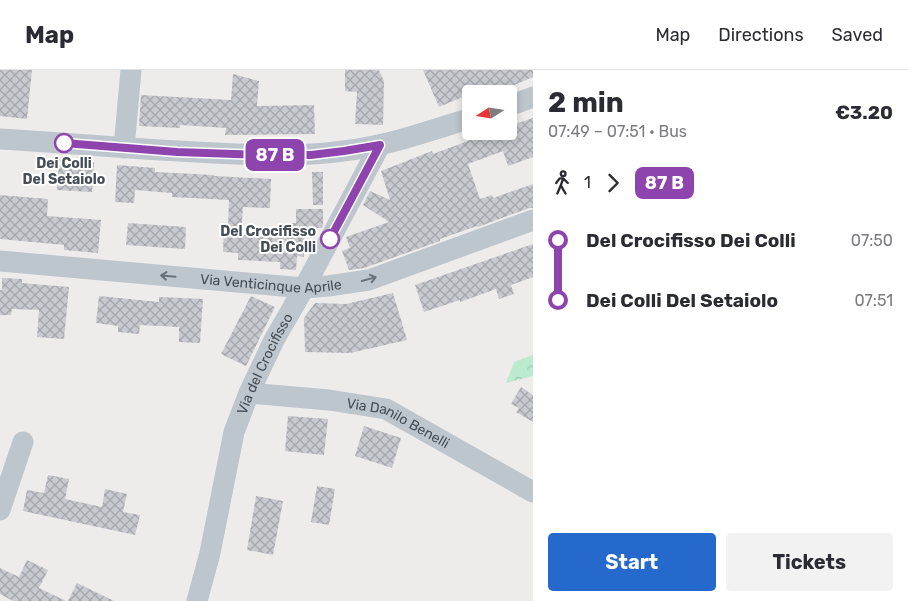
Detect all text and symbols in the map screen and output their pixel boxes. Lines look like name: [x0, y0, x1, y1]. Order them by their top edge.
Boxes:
text: Map: [25, 21, 74, 49]
text: Map: [655, 24, 690, 46]
text: Directions: [718, 24, 804, 46]
text: Saved: [832, 24, 883, 46]
north arrow: [462, 85, 518, 140]
map controls: [462, 85, 517, 140]
text: 2 min: [548, 86, 624, 119]
text: €3.20: [835, 101, 893, 124]
text: 07:49 – 07:51 · Bus: [548, 122, 687, 141]
marker: Dei Colli Del Setaiolo: [54, 133, 74, 153]
line badge: 87 B: [240, 139, 310, 171]
text: 87 B: [255, 144, 295, 166]
place label: Dei Colli Del Setaiolo: [23, 155, 105, 188]
icon: walk: [548, 169, 576, 197]
icon: forward: [599, 169, 627, 197]
text: 87 B: [645, 172, 684, 194]
text: 1: [584, 173, 591, 192]
place label: Del Crocifisso Dei Colli: [220, 223, 316, 256]
marker: Del Crocifisso Dei Colli: [320, 229, 340, 249]
text: Del Crocifisso Dei Colli: [586, 229, 796, 252]
text: 07:50: [851, 231, 893, 250]
one-way arrow: [160, 271, 176, 280]
street label: Via Venticinque Aprile: [199, 271, 343, 297]
one-way arrow: [361, 274, 377, 283]
text: Dei Colli Del Setaiolo: [586, 289, 778, 312]
text: 07:51: [854, 291, 893, 310]
street label: Via del Crocifisso: [234, 310, 297, 417]
street label: Via Danilo Benelli: [345, 395, 452, 452]
button: Start: [548, 533, 716, 591]
button: Tickets: [726, 533, 893, 591]

